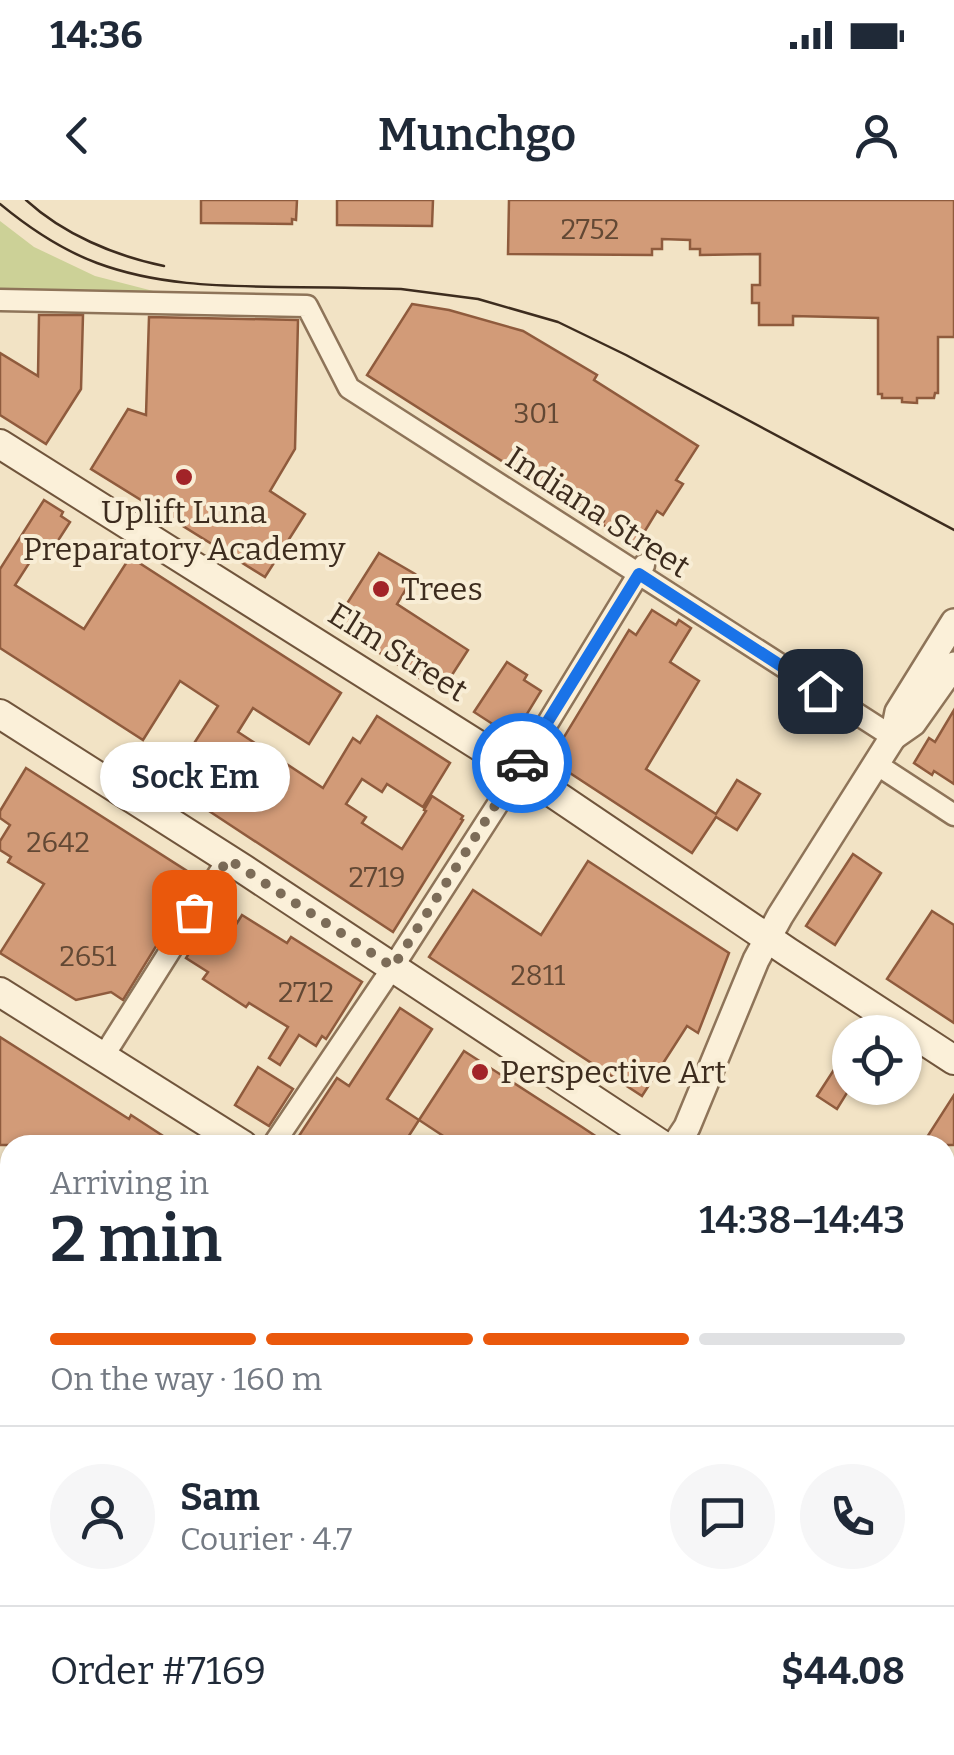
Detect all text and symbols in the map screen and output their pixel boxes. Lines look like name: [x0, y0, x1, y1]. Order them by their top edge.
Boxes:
text: 14:36: [50, 12, 143, 58]
icon: back: [50, 108, 105, 163]
text: Munchgo: [378, 108, 576, 162]
icon: person: [849, 108, 904, 163]
house number: 2752: [561, 213, 619, 246]
house number: 301: [513, 397, 559, 430]
street label: Indiana Street: [499, 438, 697, 586]
marker: Uplift Luna Preparatory Academy: [173, 466, 195, 488]
place label: Uplift Luna Preparatory Academy: [23, 493, 346, 568]
place label: Trees: [401, 570, 483, 608]
marker: Trees: [370, 578, 392, 600]
street label: Elm Street: [322, 594, 475, 710]
pin: [778, 649, 863, 734]
icon: home: [793, 664, 848, 719]
courier: [472, 713, 572, 813]
icon: car: [495, 736, 550, 791]
callout: Sock Em: [99, 742, 289, 812]
text: Sock Em: [131, 758, 259, 796]
house number: 2642: [26, 826, 90, 859]
house number: 2719: [349, 861, 405, 894]
pin: [152, 870, 237, 955]
icon: bag: [167, 885, 222, 940]
house number: 2651: [59, 940, 117, 973]
house number: 2811: [511, 959, 566, 992]
house number: 2712: [278, 976, 334, 1009]
map controls: [832, 1015, 922, 1105]
button: locate: [832, 1015, 922, 1105]
place label: Perspective Art: [500, 1053, 727, 1091]
marker: Perspective Art: [469, 1061, 491, 1083]
text: Arriving in: [50, 1164, 209, 1202]
text: 14:38–14:43: [699, 1197, 905, 1243]
text: 2 min: [50, 1200, 222, 1278]
text: On the way · 160 m: [50, 1360, 322, 1398]
button: person: [50, 1464, 155, 1569]
button: chat: [670, 1464, 775, 1569]
button: phone: [800, 1464, 905, 1569]
text: Sam: [180, 1474, 260, 1520]
text: Courier · 4.7: [180, 1520, 352, 1558]
text: Order #7169: [50, 1648, 266, 1694]
text: $44.08: [781, 1648, 905, 1694]

